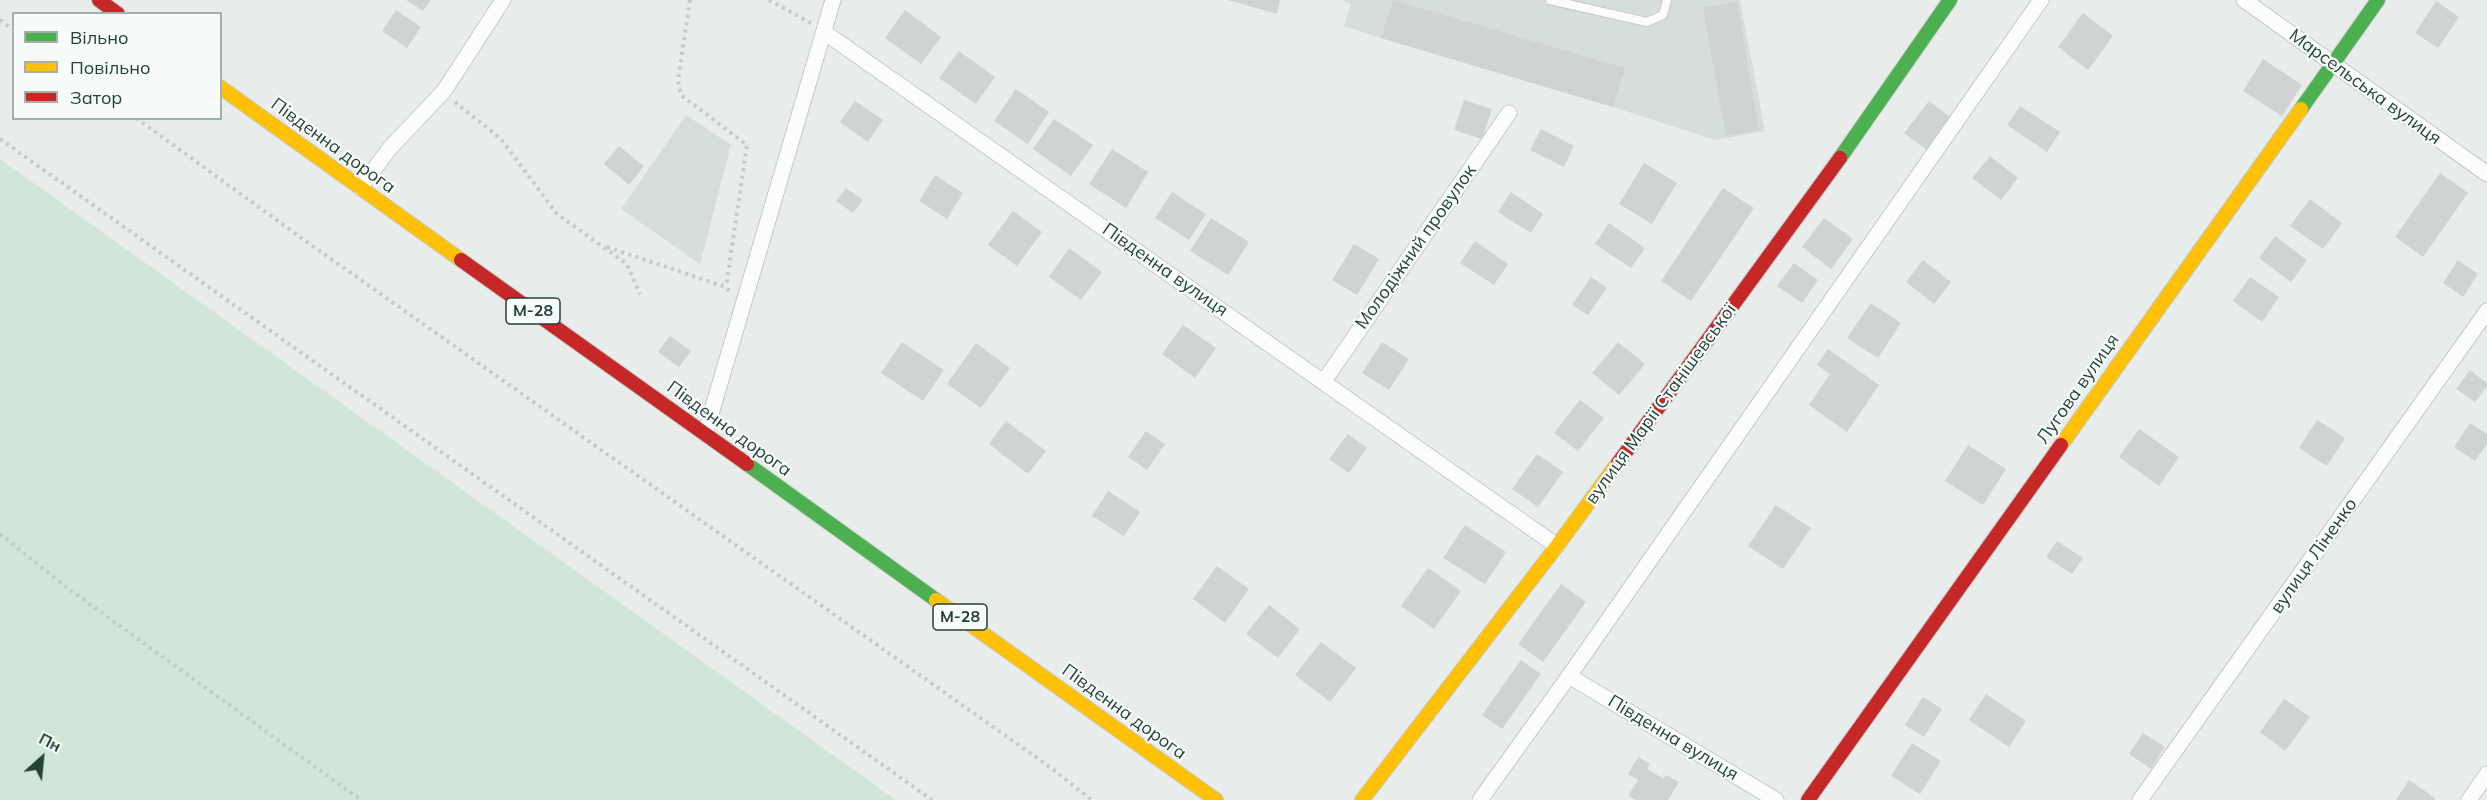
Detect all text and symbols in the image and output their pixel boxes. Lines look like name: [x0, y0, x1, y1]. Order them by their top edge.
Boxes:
legend: [12, 12, 222, 120]
street label: Марсельська вулиця: [2285, 25, 2445, 149]
text: Вільно: [70, 26, 128, 49]
text: Повільно: [70, 56, 150, 79]
text: Затор: [70, 86, 122, 109]
street label: Південна дорога: [267, 94, 399, 198]
street label: Молодіжний провулок: [1351, 161, 1481, 333]
street label: Південна вулиця: [1098, 219, 1232, 321]
road number: М-28: [506, 298, 560, 324]
street label: вулиця Марії Станішевської: [1581, 300, 1741, 508]
street label: Лугова вулиця: [2032, 330, 2124, 448]
street label: Південна дорога: [663, 377, 795, 481]
street label: вулиця Ліненко: [2266, 494, 2362, 618]
road number: М-28: [933, 604, 987, 630]
street label: Південна дорога: [1058, 660, 1190, 764]
street label: Південна вулиця: [1604, 691, 1742, 785]
north arrow: [12, 728, 72, 788]
text: Пн: [36, 728, 65, 756]

